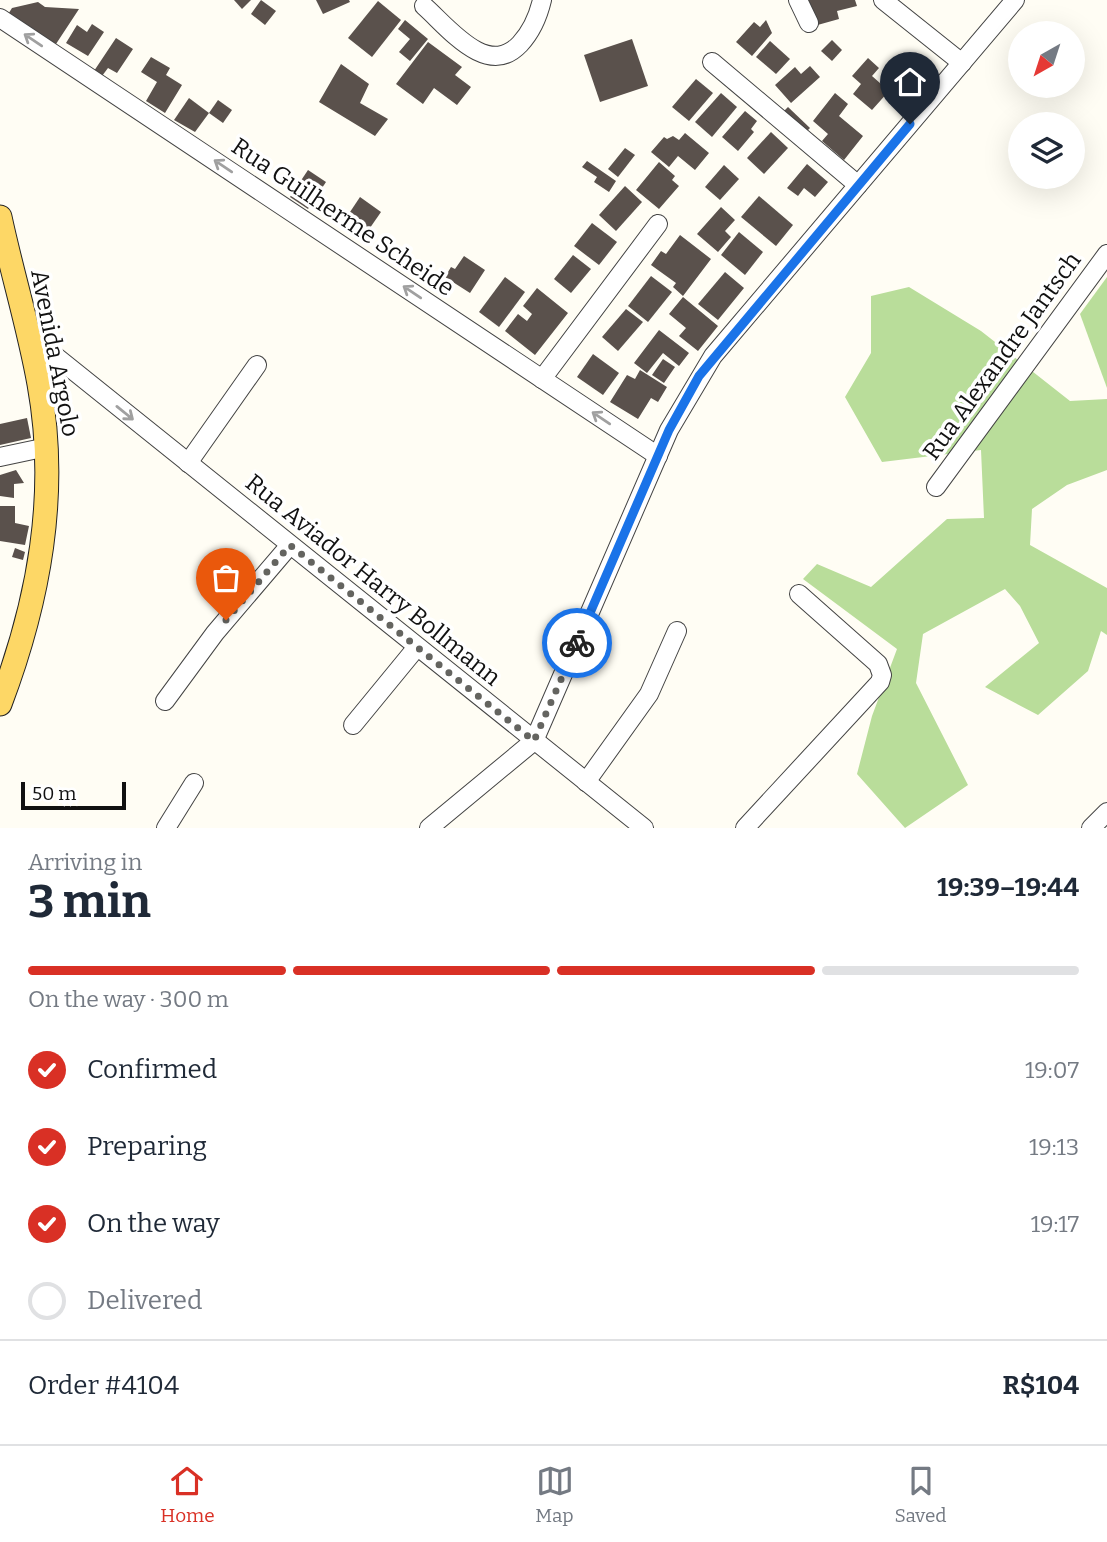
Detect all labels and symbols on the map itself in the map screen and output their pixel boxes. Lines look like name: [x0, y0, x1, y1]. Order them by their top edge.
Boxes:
north arrow: [1008, 21, 1085, 98]
one-way arrow: [24, 33, 43, 48]
pin: [880, 52, 940, 124]
street label: Rua Guilherme Scheide: [226, 132, 460, 302]
one-way arrow: [213, 159, 233, 173]
street label: Rua Alexandre Jantsch: [917, 247, 1087, 465]
street label: Avenida Argolo: [25, 267, 85, 439]
one-way arrow: [403, 285, 422, 300]
one-way arrow: [116, 405, 134, 420]
one-way arrow: [592, 411, 612, 425]
street label: Rua Aviador Harry Bollmann: [240, 469, 506, 691]
pin: [196, 548, 256, 620]
courier: [542, 608, 612, 678]
scale bar: [21, 779, 126, 811]

